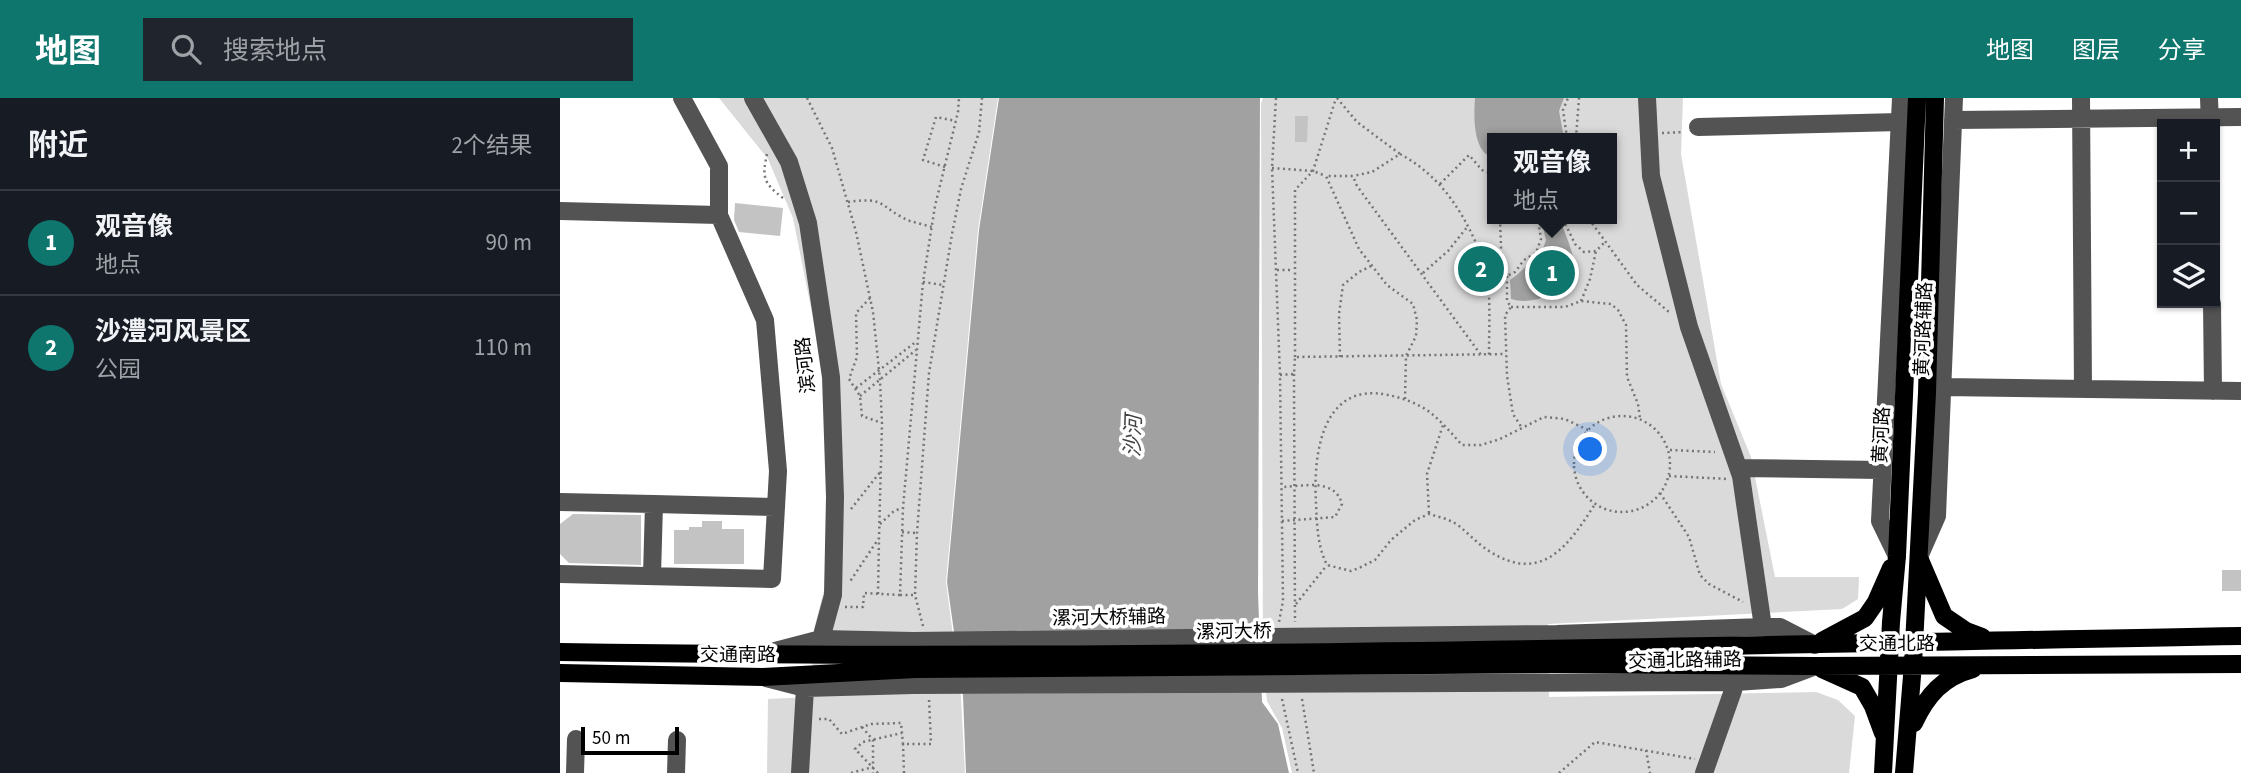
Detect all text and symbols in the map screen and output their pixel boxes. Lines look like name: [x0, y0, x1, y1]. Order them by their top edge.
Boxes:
search box: [143, 18, 633, 81]
text: 地图: [35, 28, 101, 75]
icon: search: [167, 30, 205, 68]
text: 搜索地点: [223, 32, 327, 69]
text: 地图: [1986, 33, 2034, 68]
text: 图层: [2072, 33, 2120, 68]
text: 分享: [2158, 33, 2206, 68]
map controls: [2157, 119, 2220, 308]
button: +: [2157, 119, 2220, 182]
text: 附近: [28, 124, 88, 167]
text: 2个结果: [452, 129, 532, 162]
popup: [1487, 133, 1617, 224]
text: 观音像: [1513, 144, 1591, 181]
button: −: [2157, 182, 2220, 245]
text: 地点: [1513, 184, 1559, 217]
text: 观音像: [95, 208, 173, 245]
text: 1: [45, 226, 57, 259]
text: 90 m: [485, 226, 532, 259]
pin: 2: [1458, 243, 1504, 295]
button: layers: [2157, 245, 2220, 308]
pin: 1: [1529, 247, 1575, 299]
text: 地点: [95, 248, 141, 281]
street label: 黄河路辅路: [1909, 281, 1939, 377]
text: 沙澧河风景区: [95, 313, 251, 350]
text: 2: [45, 331, 57, 364]
text: 110 m: [474, 331, 532, 364]
street label: 滨河路: [790, 335, 822, 395]
text: 公园: [95, 353, 141, 386]
street label: 黄河路: [1867, 406, 1897, 464]
water label: 沙河: [1117, 410, 1149, 458]
your location: [1573, 432, 1607, 466]
street label: 漯河大桥辅路: [1052, 604, 1166, 632]
street label: 漯河大桥: [1196, 618, 1272, 646]
street label: 交通北路: [1859, 631, 1935, 658]
street label: 交通南路: [700, 642, 776, 669]
street label: 交通北路辅路: [1628, 647, 1742, 675]
scale bar: [581, 724, 679, 756]
text: 50 m: [592, 725, 630, 752]

